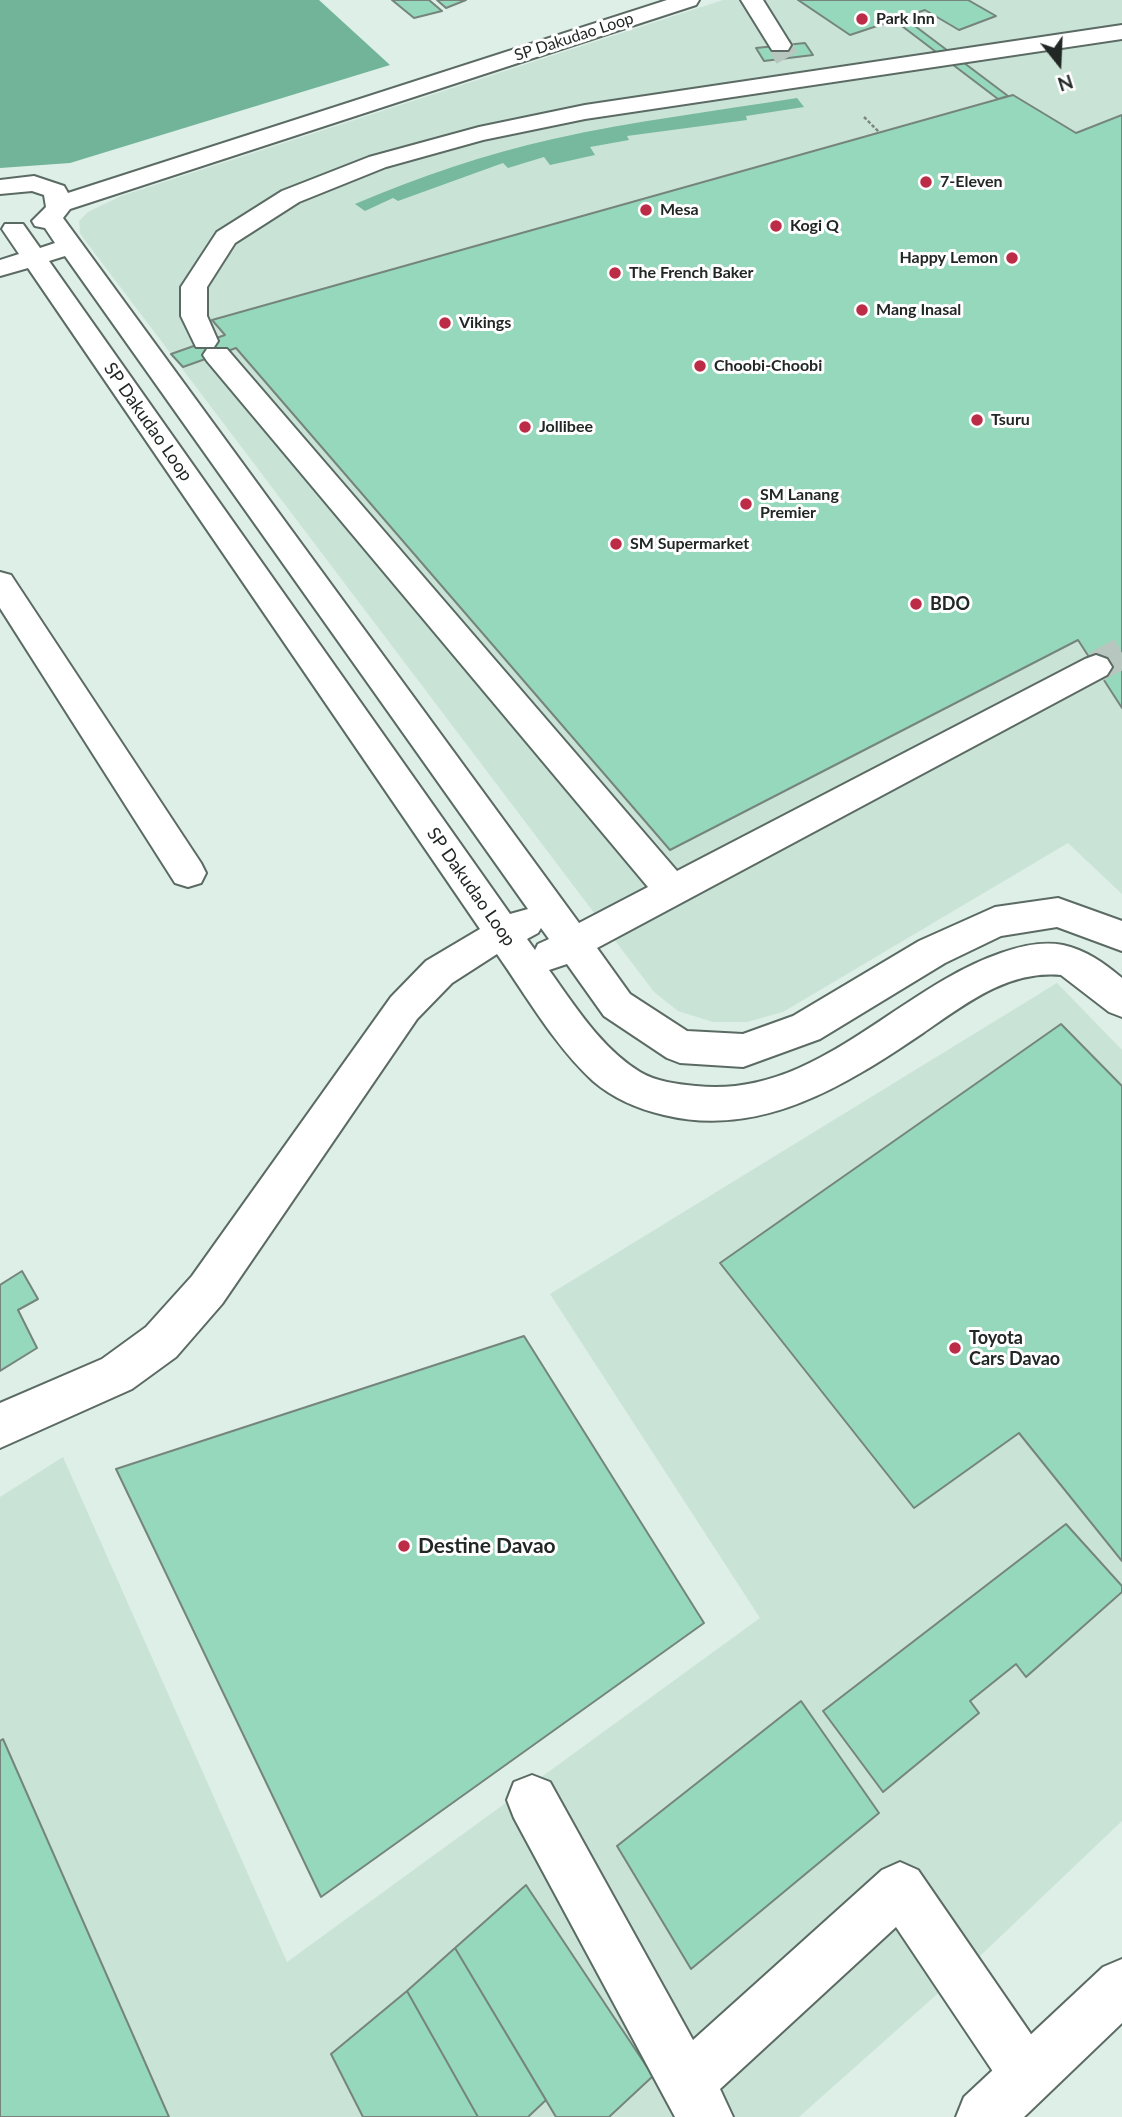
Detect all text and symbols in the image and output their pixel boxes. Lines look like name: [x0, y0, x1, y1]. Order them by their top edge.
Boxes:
street label: SP Dakudao Loop: [512, 9, 636, 65]
place label: Park Inn: [876, 9, 935, 29]
marker: Park Inn: [854, 11, 870, 27]
north arrow: [1024, 28, 1094, 98]
text: N: [1055, 70, 1076, 97]
place label: 7-Eleven: [940, 172, 1002, 192]
marker: 7-Eleven: [918, 174, 934, 190]
place label: Mesa: [660, 200, 699, 220]
marker: Mesa: [638, 202, 654, 218]
place label: Kogi Q: [790, 216, 839, 236]
marker: Kogi Q: [768, 218, 784, 234]
place label: Happy Lemon: [899, 248, 998, 268]
marker: Happy Lemon: [1004, 250, 1020, 266]
place label: The French Baker: [629, 263, 753, 283]
marker: The French Baker: [607, 265, 623, 281]
place label: Mang Inasal: [876, 300, 961, 320]
marker: Mang Inasal: [854, 302, 870, 318]
place label: Vikings: [459, 313, 511, 333]
marker: Vikings: [437, 315, 453, 331]
place label: Choobi-Choobi: [714, 356, 822, 376]
marker: Choobi-Choobi: [692, 358, 708, 374]
street label: SP Dakudao Loop: [99, 359, 197, 485]
place label: Tsuru: [991, 410, 1030, 430]
marker: Tsuru: [969, 412, 985, 428]
place label: Jollibee: [539, 417, 593, 437]
marker: Jollibee: [517, 419, 533, 435]
place label: SM Lanang Premier: [760, 485, 839, 523]
marker: SM Lanang Premier: [738, 496, 754, 512]
place label: SM Supermarket: [630, 534, 749, 554]
marker: SM Supermarket: [608, 536, 624, 552]
place label: BDO: [930, 593, 970, 615]
marker: BDO: [908, 596, 924, 612]
street label: SP Dakudao Loop: [422, 824, 520, 950]
place label: Toyota Cars Davao: [969, 1327, 1060, 1370]
marker: Toyota Cars Davao: [947, 1340, 963, 1356]
place label: Destine Davao: [418, 1533, 556, 1559]
marker: Destine Davao: [396, 1538, 412, 1554]

